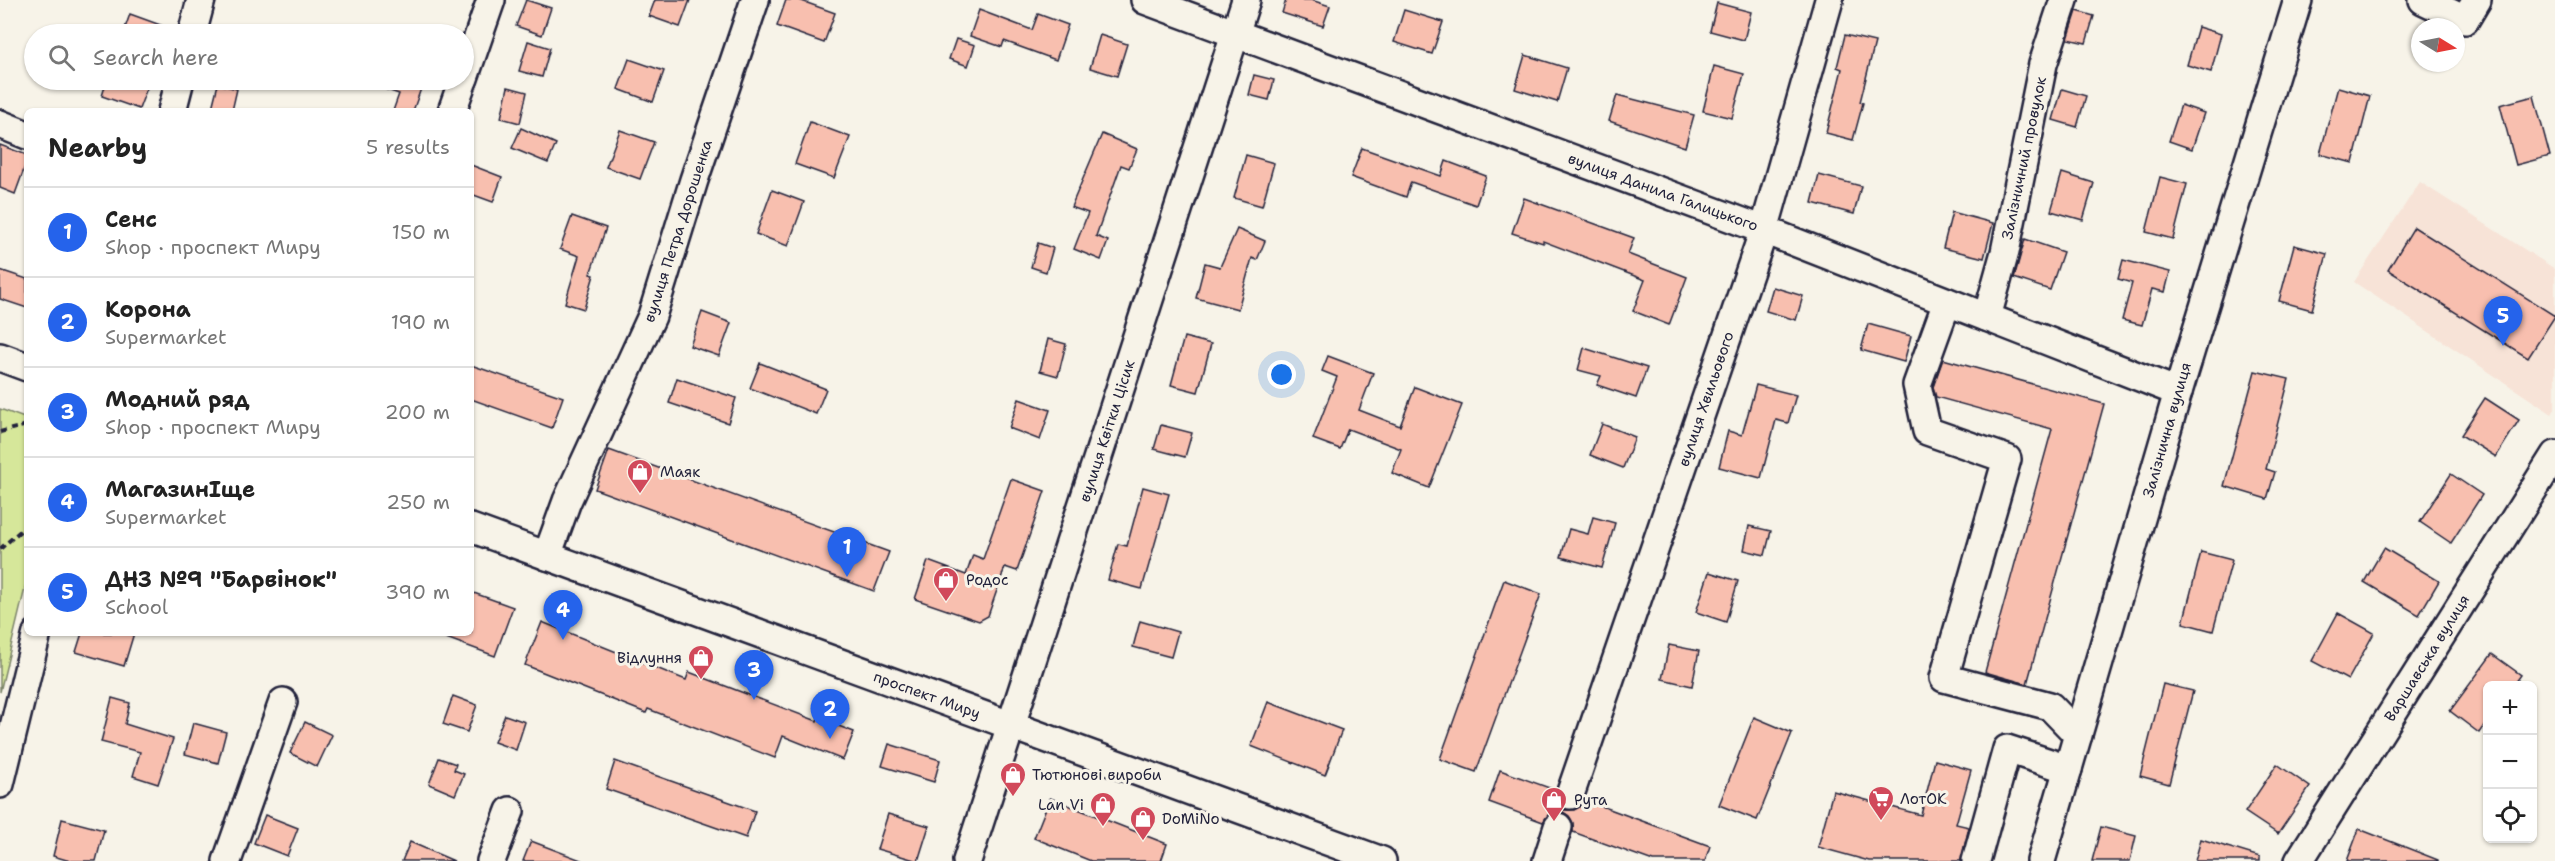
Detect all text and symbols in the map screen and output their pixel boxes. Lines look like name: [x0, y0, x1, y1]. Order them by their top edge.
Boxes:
north arrow: [2411, 18, 2465, 72]
search box: [24, 24, 474, 90]
icon: search: [45, 41, 78, 74]
text: Search here: [93, 43, 219, 72]
street label: Залізничний провулок: [1997, 75, 2051, 241]
text: Nearby: [48, 130, 147, 165]
text: 5 results: [366, 134, 450, 160]
street label: вулиця Петра Дорошенка: [639, 137, 717, 325]
street label: вулиця Данила Галицького: [1565, 148, 1761, 236]
text: Сенс: [105, 205, 157, 234]
text: 1: [63, 219, 72, 245]
text: 150 m: [392, 219, 450, 245]
text: Shop · проспект Миру: [105, 234, 321, 260]
text: Корона: [105, 295, 191, 324]
pin: 5: [2484, 296, 2522, 346]
text: 2: [61, 309, 75, 335]
text: 190 m: [391, 309, 450, 335]
text: Supermarket: [105, 324, 227, 350]
street label: вулиця Хвильового: [1674, 329, 1738, 469]
street label: вулиця Квітки Цісик: [1075, 357, 1139, 505]
your location: [1267, 360, 1296, 389]
street label: Залізнична вулиця: [2138, 360, 2196, 500]
text: Модний ряд: [105, 385, 250, 414]
text: 3: [61, 399, 75, 425]
text: 200 m: [385, 399, 450, 425]
text: Shop · проспект Миру: [105, 414, 321, 440]
shop icon: Маяк: [625, 457, 655, 495]
place label: Маяк: [660, 462, 700, 482]
text: МагазинІще: [105, 475, 255, 504]
text: 4: [61, 489, 75, 515]
text: 250 m: [386, 489, 450, 515]
text: Supermarket: [105, 504, 227, 530]
pin: 1: [828, 528, 866, 577]
text: ДНЗ №9 "Барвінок": [105, 565, 337, 594]
shop icon: Родос: [931, 565, 961, 603]
place label: Родос: [966, 570, 1009, 590]
text: 5: [61, 579, 74, 605]
text: 390 m: [385, 579, 450, 605]
pin: 4: [544, 590, 582, 640]
street label: Варшавська вулиця: [2380, 591, 2474, 725]
text: School: [105, 594, 168, 620]
shop icon: Відлуння: [686, 643, 716, 681]
place label: Відлуння: [617, 648, 682, 668]
pin: 3: [734, 650, 774, 700]
street label: проспект Миру: [871, 666, 983, 724]
map controls: [2483, 681, 2537, 843]
button: +: [2483, 681, 2537, 735]
pin: 2: [810, 690, 850, 739]
button: −: [2483, 735, 2537, 789]
shop icon: Тютюнові вироби: [998, 760, 1028, 798]
place label: Тютюнові вироби: [1032, 765, 1162, 785]
supermarket icon: ЛотОК: [1866, 784, 1896, 822]
shop icon: Рута: [1539, 785, 1569, 823]
place label: ЛотОК: [1900, 789, 1947, 809]
button: locate: [2483, 789, 2537, 843]
shop icon: Lan Vi: [1088, 790, 1118, 828]
place label: Рута: [1574, 790, 1608, 810]
place label: Lan Vi: [1038, 795, 1084, 815]
shop icon: DoMiNo: [1128, 804, 1158, 842]
place label: DoMiNo: [1162, 809, 1219, 829]

